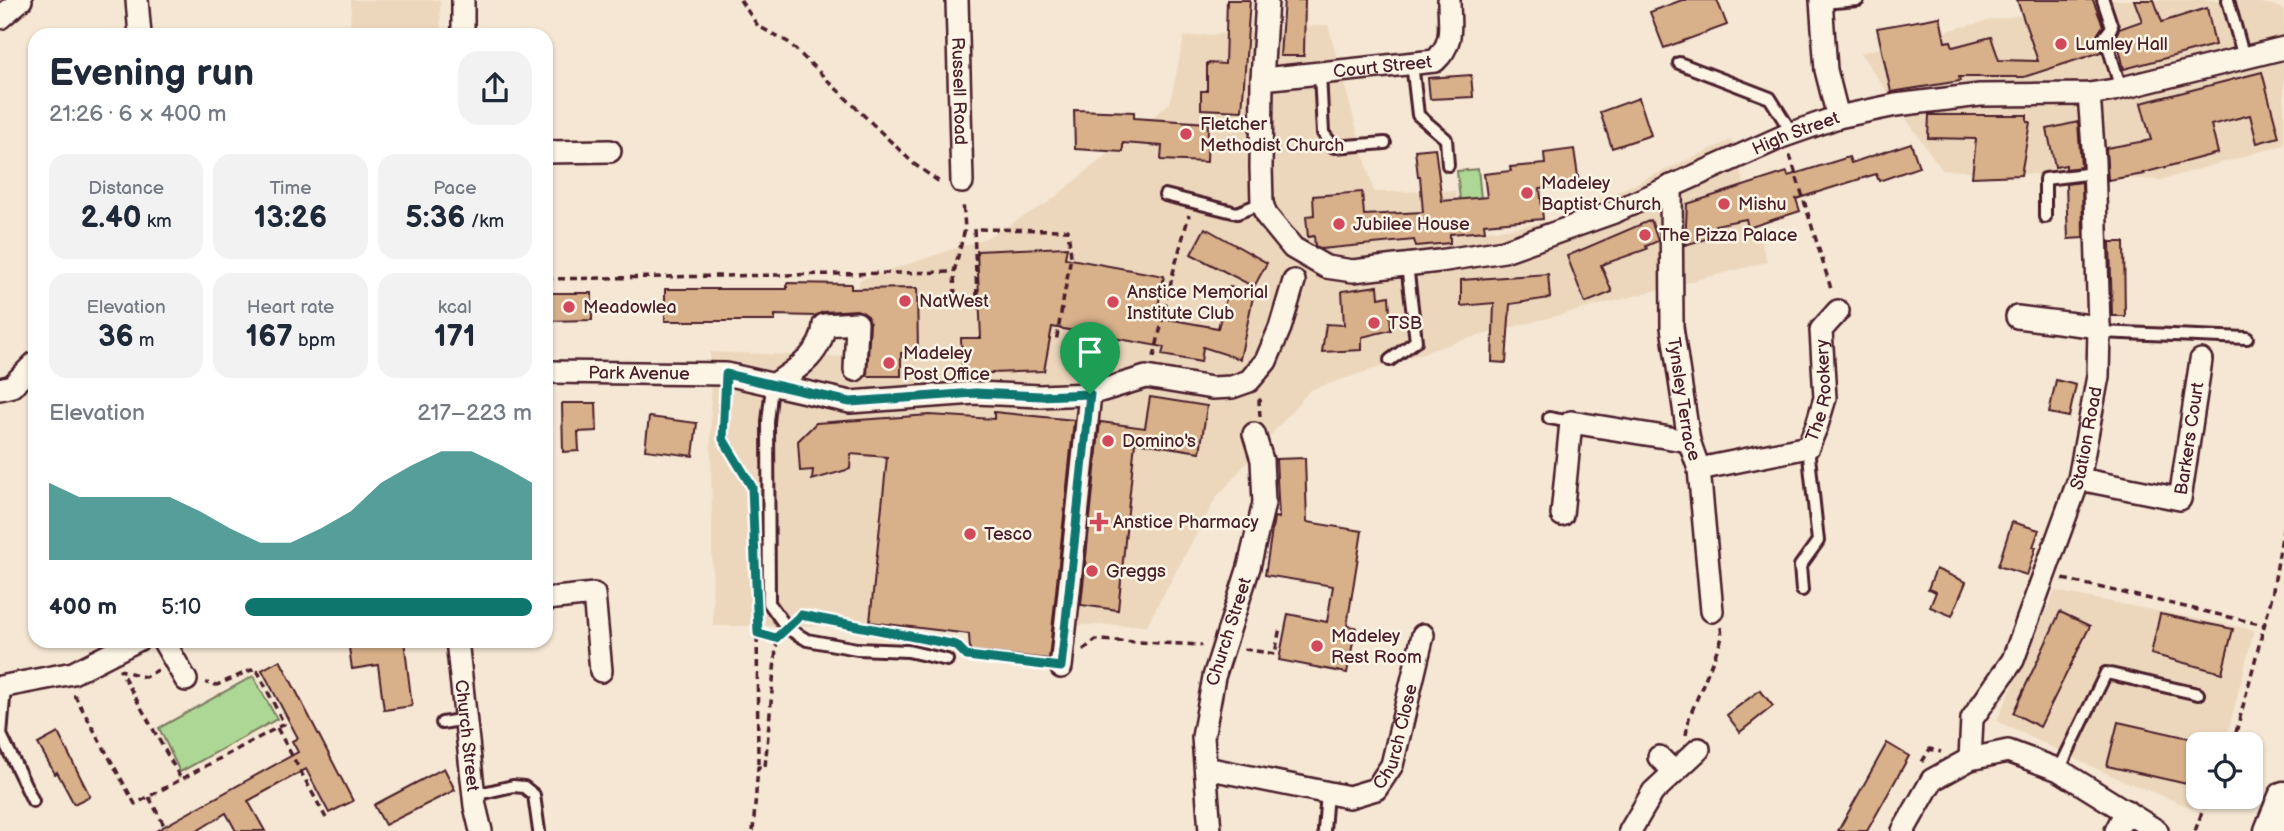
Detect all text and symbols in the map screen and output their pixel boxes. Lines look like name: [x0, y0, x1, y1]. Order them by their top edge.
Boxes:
place label: Lumley Hall: [2075, 34, 2168, 55]
marker: Lumley Hall: [2053, 36, 2069, 52]
street label: Russell Road: [947, 37, 971, 145]
text: Evening run: [49, 51, 254, 96]
button: share: [458, 51, 532, 125]
street label: Court Street: [1332, 51, 1433, 83]
text: 21:26 · 6 × 400 m: [49, 100, 226, 128]
street label: High Street: [1749, 107, 1843, 160]
place label: Fletcher Methodist Church: [1200, 114, 1344, 156]
marker: Fletcher Methodist Church: [1178, 126, 1194, 142]
place label: Madeley Baptist Church: [1541, 173, 1661, 215]
text: Distance: [88, 177, 164, 200]
text: Time: [269, 177, 312, 200]
text: Pace: [433, 177, 476, 200]
marker: Madeley Baptist Church: [1519, 185, 1535, 201]
place label: Mishu: [1738, 194, 1787, 215]
marker: Mishu: [1716, 196, 1732, 212]
text: 2.40: [81, 200, 142, 236]
text: 13:26: [254, 200, 327, 236]
text: 5:36: [405, 200, 466, 236]
text: km: [142, 210, 172, 233]
text: /km: [466, 210, 504, 233]
place label: Jubilee House: [1353, 214, 1470, 235]
marker: Jubilee House: [1331, 216, 1347, 232]
place label: The Pizza Palace: [1659, 225, 1798, 246]
marker: The Pizza Palace: [1637, 227, 1653, 243]
place label: Anstice Memorial Institute Club: [1127, 282, 1268, 324]
place label: NatWest: [919, 291, 989, 312]
marker: NatWest: [897, 293, 913, 309]
marker: Anstice Memorial Institute Club: [1105, 294, 1121, 310]
text: Elevation: [87, 296, 166, 319]
text: Heart rate: [247, 296, 334, 319]
text: kcal: [438, 296, 472, 319]
place label: Meadowlea: [583, 297, 677, 318]
marker: Meadowlea: [561, 299, 577, 315]
place label: TSB: [1388, 313, 1422, 334]
marker: TSB: [1366, 315, 1382, 331]
text: 36: [98, 319, 134, 355]
text: 167: [246, 319, 293, 355]
text: 171: [434, 319, 476, 355]
pin: [1060, 322, 1120, 394]
text: m: [134, 329, 154, 352]
text: bpm: [293, 329, 335, 352]
icon: arrive: [1071, 333, 1109, 371]
street label: Tynsley Terrace: [1663, 336, 1705, 464]
street label: The Rookery: [1801, 338, 1837, 445]
place label: Madeley Post Office: [903, 343, 990, 385]
marker: Madeley Post Office: [881, 355, 897, 371]
street label: Park Avenue: [588, 362, 690, 385]
street label: Barkers Court: [2171, 380, 2209, 496]
street label: Station Road: [2066, 385, 2107, 493]
text: Elevation: [49, 399, 145, 427]
text: 217–223 m: [417, 399, 532, 427]
place label: Domino's: [1122, 431, 1196, 452]
marker: Domino's: [1100, 433, 1116, 449]
place label: Anstice Pharmacy: [1113, 512, 1259, 533]
marker: Anstice Pharmacy: [1091, 514, 1107, 530]
place label: Tesco: [984, 524, 1032, 545]
marker: Tesco: [962, 526, 978, 542]
place label: Greggs: [1106, 561, 1166, 582]
marker: Greggs: [1084, 563, 1100, 579]
street label: Church Street: [1203, 574, 1256, 687]
text: 400 m: [49, 593, 117, 621]
text: 5:10: [161, 593, 201, 621]
place label: Madeley Rest Room: [1331, 626, 1422, 668]
marker: Madeley Rest Room: [1309, 638, 1325, 654]
street label: Church Street: [450, 679, 483, 793]
street label: Church Close: [1369, 682, 1422, 793]
map controls: [2186, 732, 2263, 809]
button: locate: [2186, 732, 2263, 809]

